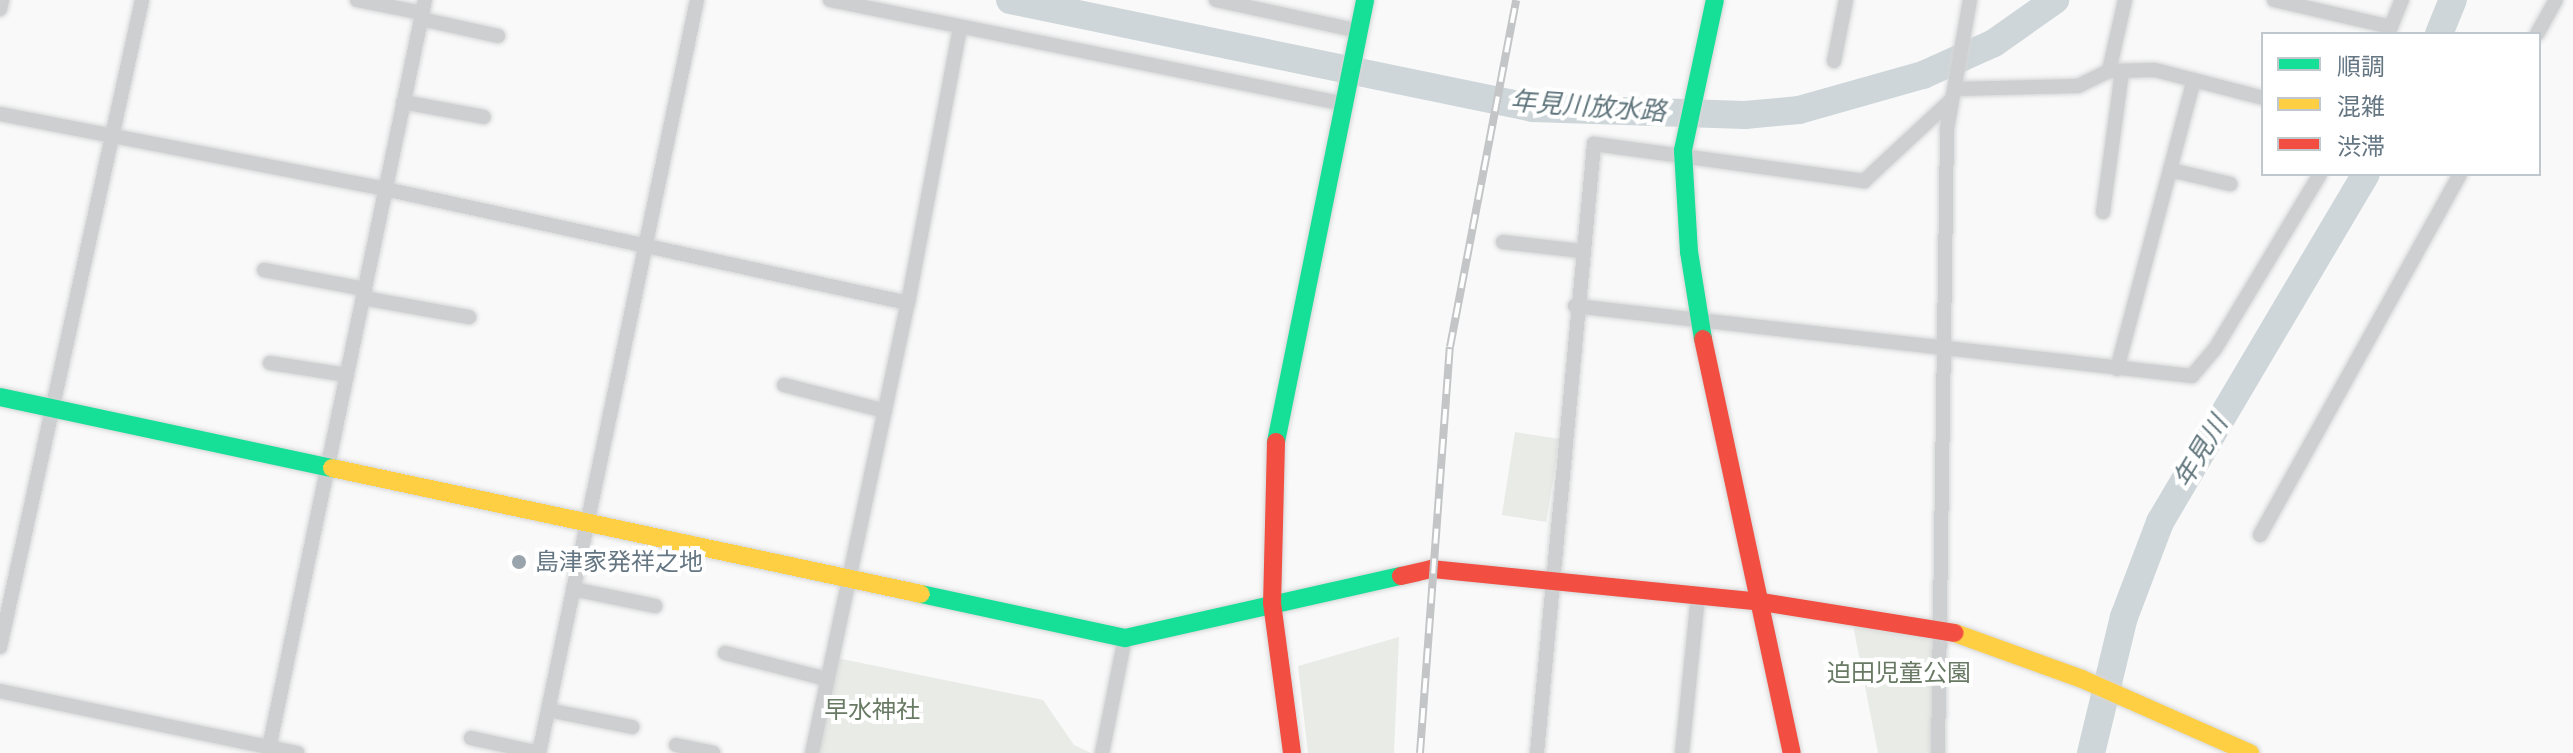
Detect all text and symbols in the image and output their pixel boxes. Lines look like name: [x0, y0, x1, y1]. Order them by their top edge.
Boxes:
legend: [2261, 32, 2541, 176]
text: 順調: [2337, 52, 2385, 81]
water label: 年見川放水路: [1509, 86, 1667, 128]
text: 混雑: [2337, 92, 2385, 121]
text: 渋滞: [2337, 132, 2385, 161]
water label: 年見川: [2168, 411, 2234, 493]
place label: 島津家発祥之地: [535, 548, 703, 576]
marker: 島津家発祥之地: [510, 553, 528, 571]
park label: 迫田児童公園: [1827, 659, 1971, 687]
park label: 早水神社: [824, 696, 920, 724]

